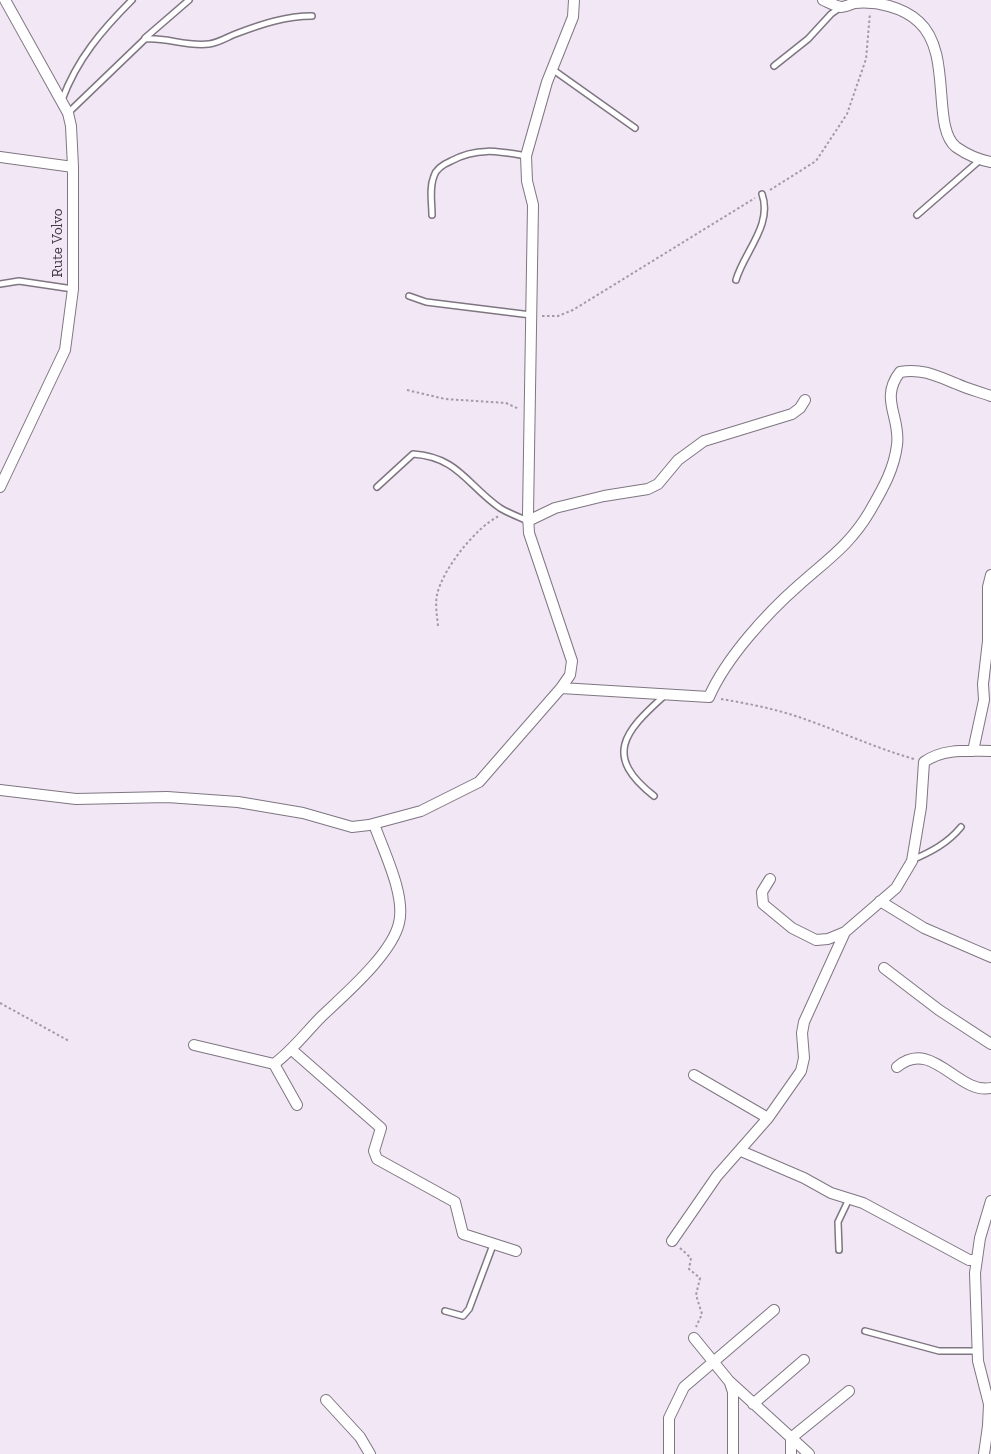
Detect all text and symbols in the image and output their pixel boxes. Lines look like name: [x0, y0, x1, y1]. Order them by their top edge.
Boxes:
street label: Rute Volvo: [49, 209, 67, 277]

